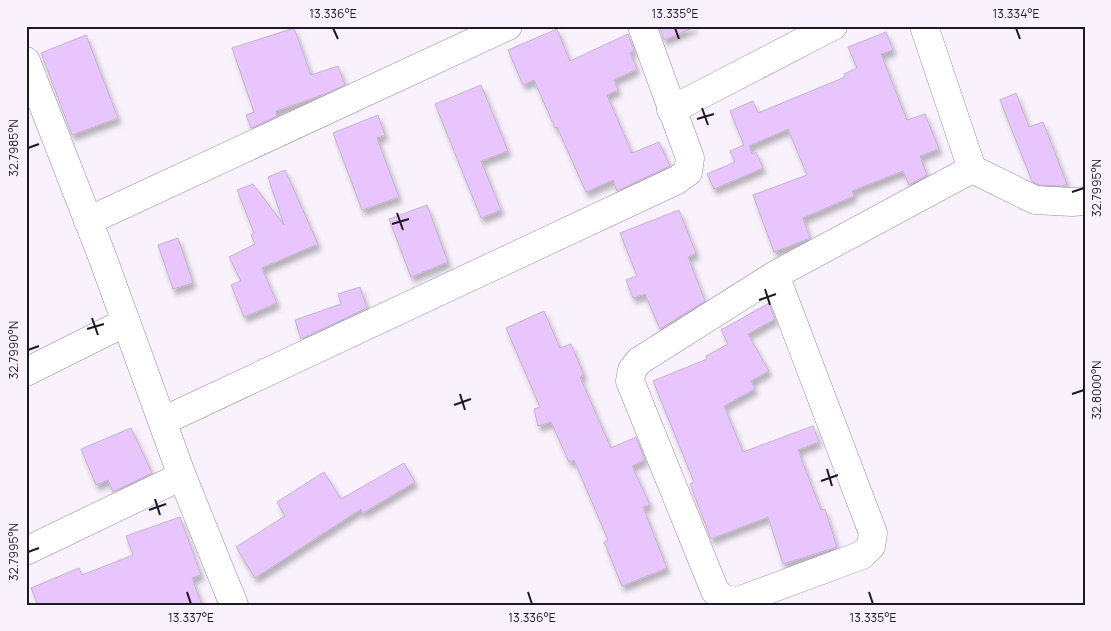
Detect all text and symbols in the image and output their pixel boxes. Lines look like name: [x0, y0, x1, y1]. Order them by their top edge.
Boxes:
text: 13.336°E: [309, 5, 357, 22]
text: 13.335°E: [652, 5, 699, 22]
text: 13.334°E: [993, 5, 1040, 22]
text: 32.7985°N: [5, 119, 22, 177]
text: 32.7995°N: [1088, 159, 1105, 217]
text: 32.7990°N: [5, 321, 22, 379]
text: 32.8000°N: [1088, 360, 1105, 420]
text: 32.7995°N: [5, 523, 22, 581]
text: 13.337°E: [168, 609, 214, 626]
text: 13.336°E: [508, 609, 556, 626]
text: 13.335°E: [850, 609, 897, 626]

